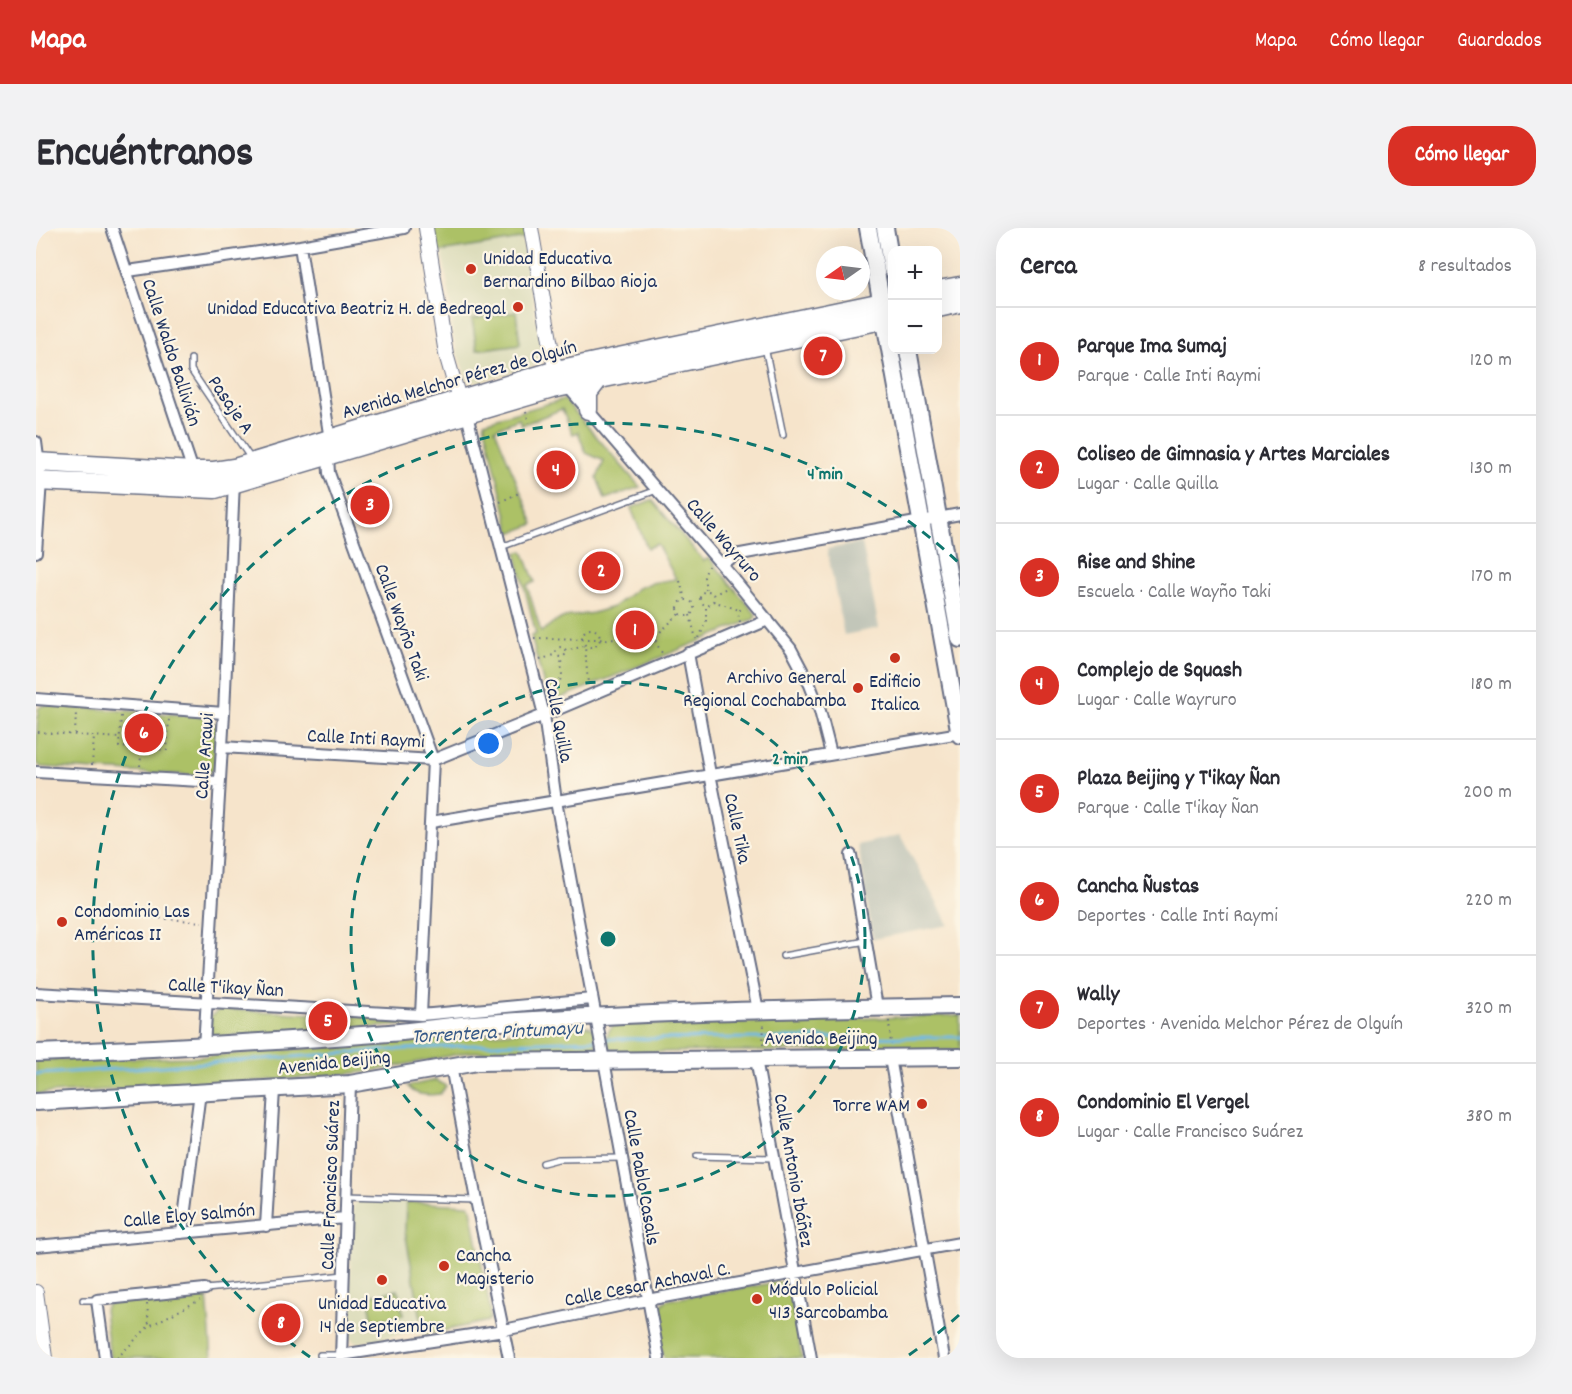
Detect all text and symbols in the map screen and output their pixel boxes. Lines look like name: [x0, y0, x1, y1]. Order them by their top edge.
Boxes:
text: Mapa: [30, 22, 86, 62]
text: Mapa: [1255, 27, 1297, 57]
text: Cómo llegar: [1330, 27, 1424, 57]
text: Guardados: [1457, 27, 1542, 57]
text: Encuéntranos: [36, 126, 254, 186]
button: Cómo llegar: [1388, 126, 1536, 186]
place label: Unidad Educativa Bernardino Bilbao Rioja: [483, 246, 657, 297]
north arrow: [816, 246, 870, 300]
map controls: [888, 246, 942, 354]
button: +: [888, 246, 942, 300]
text: Cerca: [1020, 249, 1077, 286]
text: 8 resultados: [1418, 253, 1512, 281]
marker: Unidad Educativa Bernardino Bilbao Rioja: [464, 262, 478, 276]
street label: Calle Waldo Ballivián: [133, 275, 207, 430]
place label: Unidad Educativa Beatriz H. de Bedregal: [207, 296, 506, 324]
marker: Unidad Educativa Beatriz H. de Bedregal: [511, 300, 525, 314]
button: −: [888, 300, 942, 354]
text: Parque Ima Sumaj: [1077, 332, 1227, 363]
street label: Avenida Melchor Pérez de Olguín: [339, 334, 581, 428]
pin: 7: [804, 334, 842, 378]
text: 1: [1037, 347, 1042, 375]
text: 120 m: [1470, 347, 1512, 375]
text: Parque · Calle Inti Raymi: [1077, 363, 1261, 391]
street label: Pasaje A: [200, 371, 260, 441]
text: Coliseo de Gimnasia y Artes Marciales: [1077, 440, 1390, 471]
pin: 4: [536, 448, 576, 492]
text: 2: [1035, 455, 1044, 483]
text: 130 m: [1470, 455, 1512, 483]
text: 4 min: [807, 463, 843, 488]
text: Lugar · Calle Quilla: [1077, 471, 1218, 499]
pin: 3: [350, 482, 390, 528]
street label: Calle Wayruro: [678, 493, 767, 589]
pin: 2: [582, 548, 620, 594]
text: Rise and Shine: [1077, 548, 1195, 579]
street label: Calle Wayño Taki: [366, 560, 434, 686]
text: 3: [1035, 563, 1044, 591]
text: 170 m: [1471, 563, 1512, 591]
text: Escuela · Calle Wayño Taki: [1077, 579, 1271, 607]
pin: 1: [616, 608, 654, 652]
marker: Edificio Italica: [888, 651, 902, 665]
text: Complejo de Squash: [1077, 656, 1242, 687]
place label: Archivo General Regional Cochabamba: [683, 665, 847, 716]
place label: Edificio Italica: [869, 669, 921, 720]
text: 4: [1035, 671, 1044, 699]
text: 180 m: [1470, 671, 1512, 699]
street label: Calle Quilla: [535, 676, 579, 766]
marker: Archivo General Regional Cochabamba: [851, 681, 865, 695]
text: Lugar · Calle Wayruro: [1077, 687, 1237, 715]
pin: 6: [124, 710, 164, 756]
street label: Calle Arawi: [189, 712, 223, 800]
street label: Calle Inti Raymi: [306, 723, 426, 757]
your location: [474, 729, 503, 758]
text: 2 min: [772, 748, 808, 773]
text: Plaza Beijing y T'ikay Ñan: [1077, 764, 1280, 795]
text: 5: [1035, 779, 1044, 807]
text: 200 m: [1463, 779, 1512, 807]
street label: Calle Tika: [715, 791, 757, 867]
text: Parque · Calle T'ikay Ñan: [1077, 795, 1259, 823]
text: Cancha Ñustas: [1077, 872, 1199, 903]
text: 6: [1035, 887, 1044, 915]
text: 220 m: [1465, 887, 1512, 915]
place label: Condominio Las Américas II: [74, 899, 190, 950]
text: Deportes · Calle Inti Raymi: [1077, 903, 1278, 931]
marker: Condominio Las Américas II: [55, 915, 69, 929]
centre of rings: [598, 929, 618, 949]
street label: Calle T'ikay Ñan: [167, 972, 284, 1006]
text: Wally: [1077, 980, 1119, 1011]
text: 7: [1036, 995, 1043, 1023]
text: 320 m: [1465, 995, 1512, 1023]
pin: 5: [308, 998, 348, 1044]
text: Deportes · Avenida Melchor Pérez de Olguín: [1077, 1011, 1403, 1039]
water label: Torrentera Pintumayu: [411, 1014, 586, 1053]
street label: Avenida Beijing: [764, 1026, 878, 1054]
street label: Avenida Beijing: [277, 1044, 392, 1084]
text: Condominio El Vergel: [1077, 1088, 1249, 1119]
street label: Calle Antonio Ibáñez: [765, 1092, 819, 1250]
place label: Torre WAM: [833, 1093, 910, 1121]
marker: Torre WAM: [915, 1097, 929, 1111]
street label: Calle Francisco Suárez: [315, 1099, 349, 1271]
text: 8: [1035, 1103, 1044, 1131]
text: 380 m: [1466, 1103, 1512, 1131]
street label: Calle Pablo Casals: [614, 1107, 666, 1248]
text: Lugar · Calle Francisco Suárez: [1077, 1119, 1303, 1147]
street label: Calle Eloy Salmón: [122, 1197, 256, 1237]
place label: Cancha Magisterio: [456, 1243, 534, 1294]
street label: Calle Cesar Achaval C.: [562, 1256, 733, 1316]
marker: Cancha Magisterio: [437, 1259, 451, 1273]
marker: Unidad Educativa 14 de Septiembre: [375, 1273, 389, 1287]
place label: Módulo Policial 413 Sarcobamba: [769, 1277, 888, 1328]
place label: Unidad Educativa 14 de Septiembre: [318, 1291, 447, 1342]
marker: Módulo Policial 413 Sarcobamba: [750, 1292, 764, 1306]
pin: 8: [262, 1300, 300, 1346]

